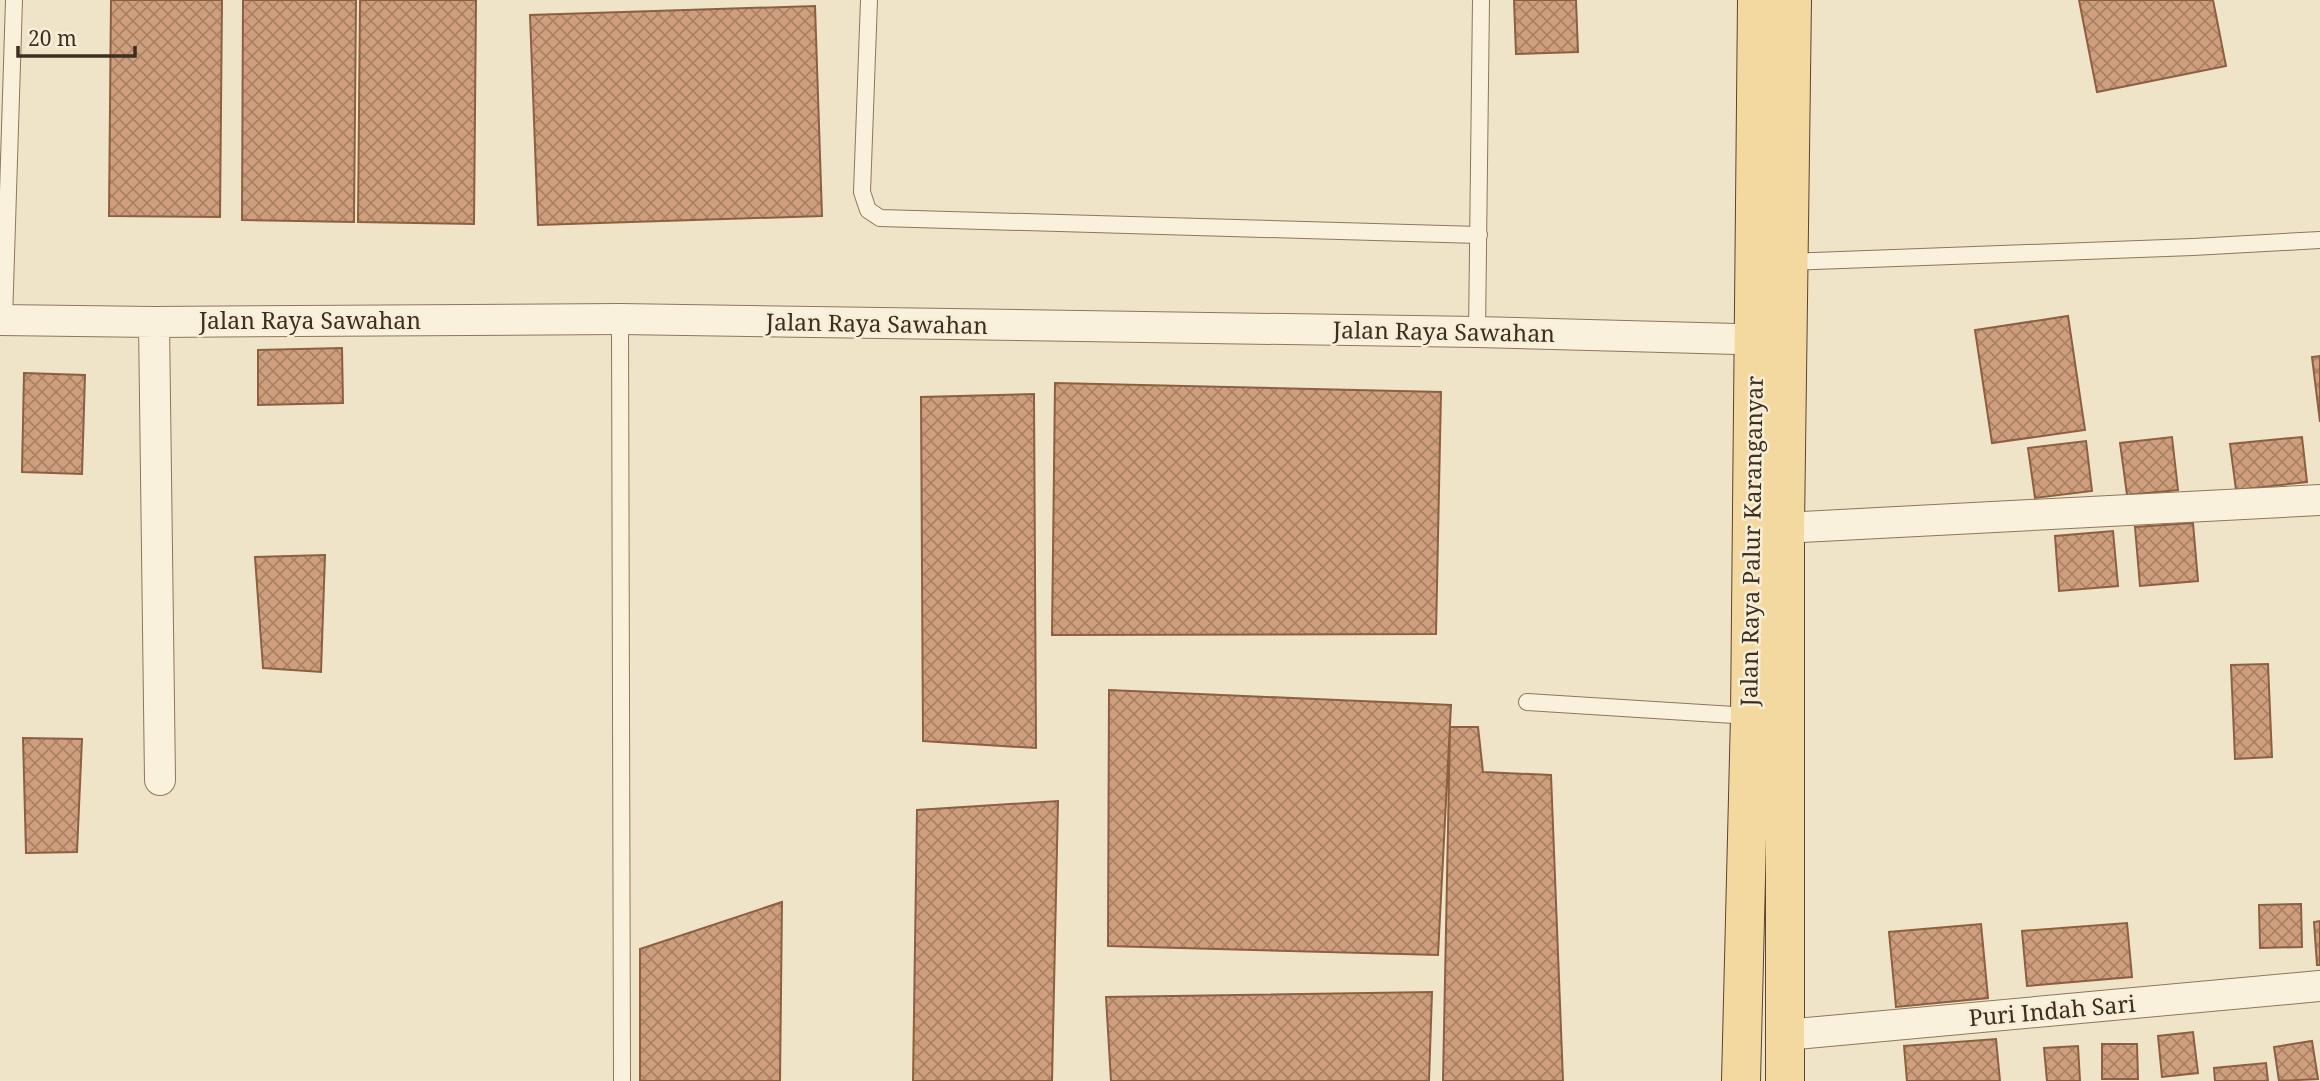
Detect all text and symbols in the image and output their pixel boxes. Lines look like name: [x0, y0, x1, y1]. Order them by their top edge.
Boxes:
scale bar: [18, 14, 135, 58]
text: 20 m: [28, 24, 77, 52]
street label: Jalan Raya Sawahan: [198, 304, 421, 336]
street label: Jalan Raya Sawahan: [765, 305, 989, 341]
street label: Jalan Raya Sawahan: [1332, 313, 1556, 349]
street label: Jalan Raya Palur Karanganyar: [1732, 375, 1770, 708]
street label: Puri Indah Sari: [1967, 987, 2137, 1033]

